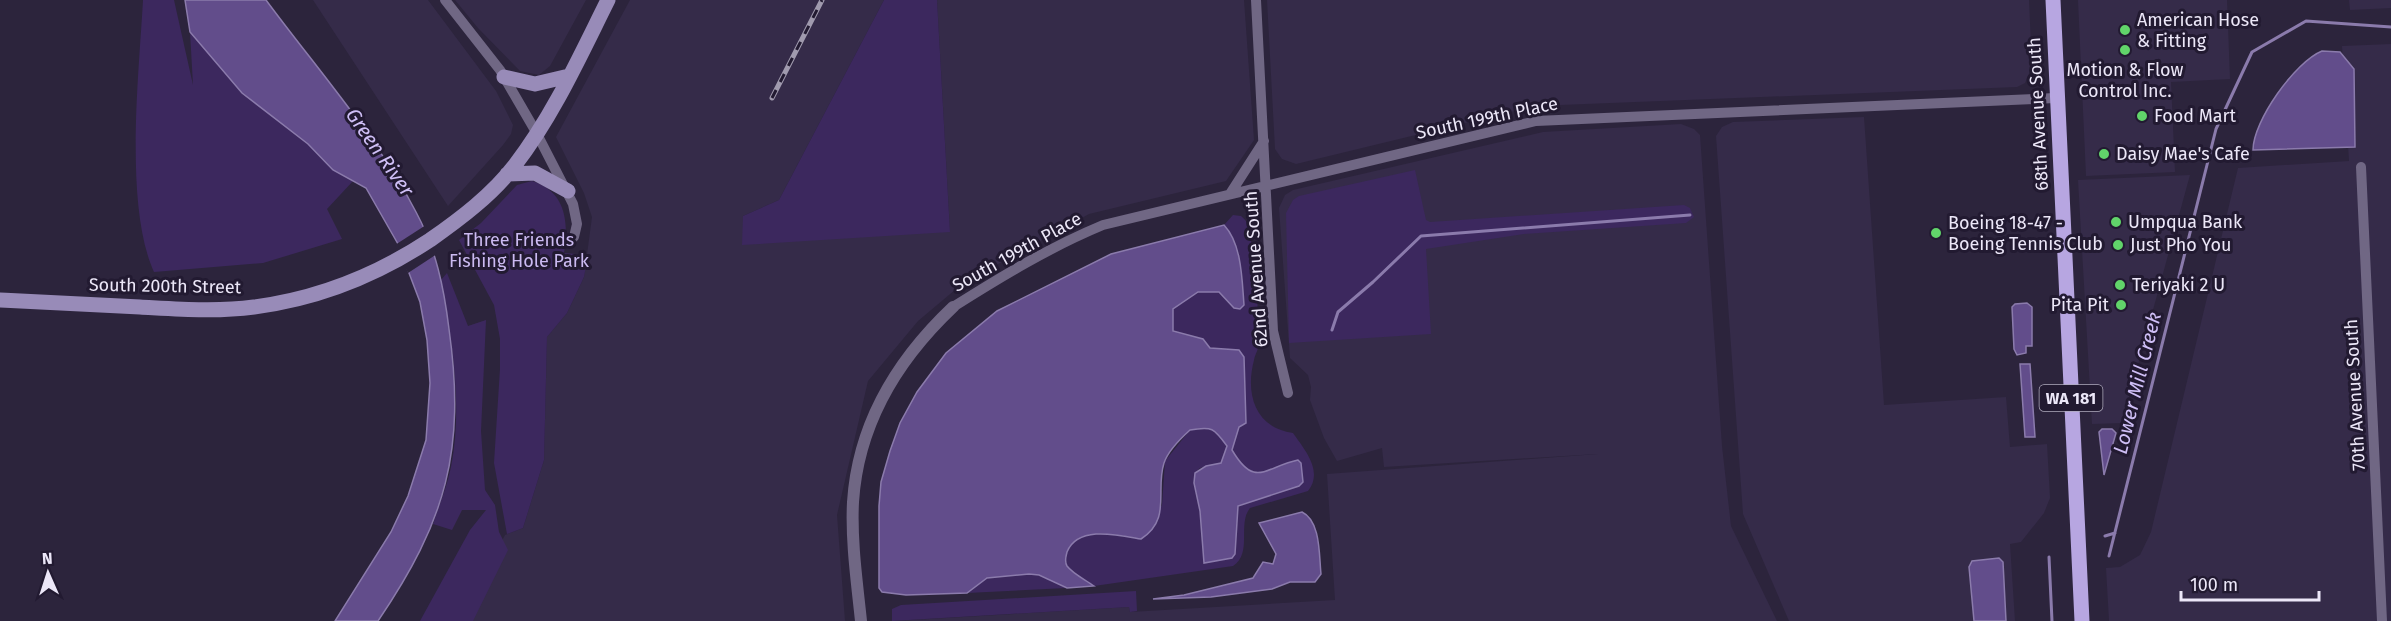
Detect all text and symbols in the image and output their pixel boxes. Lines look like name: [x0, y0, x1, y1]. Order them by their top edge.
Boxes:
place label: American Hose & Fitting: [2137, 9, 2259, 52]
marker: American Hose & Fitting: [2118, 23, 2132, 37]
street label: 68th Avenue South: [2023, 37, 2053, 191]
marker: Motion & Flow Control Inc.: [2118, 43, 2132, 57]
place label: Motion & Flow Control Inc.: [2066, 59, 2184, 102]
street label: South 199th Place: [1414, 92, 1560, 144]
water label: Green River: [341, 103, 420, 202]
place label: Food Mart: [2154, 105, 2237, 127]
marker: Food Mart: [2135, 109, 2149, 123]
place label: Daisy Mae's Cafe: [2116, 143, 2250, 165]
marker: Daisy Mae's Cafe: [2097, 147, 2111, 161]
street label: 62nd Avenue South: [1240, 190, 1272, 348]
street label: South 199th Place: [949, 207, 1085, 297]
place label: Umpqua Bank: [2128, 211, 2243, 233]
place label: Boeing 18-47 - Boeing Tennis Club: [1948, 212, 2103, 255]
marker: Umpqua Bank: [2109, 215, 2123, 229]
marker: Boeing 18-47 - Boeing Tennis Club: [1929, 226, 1943, 240]
park label: Three Friends Fishing Hole Park: [449, 229, 590, 272]
place label: Just Pho You: [2130, 234, 2231, 256]
marker: Just Pho You: [2111, 238, 2125, 252]
street label: South 200th Street: [89, 274, 242, 298]
place label: Teriyaki 2 U: [2132, 274, 2225, 296]
marker: Teriyaki 2 U: [2113, 278, 2127, 292]
place label: Pita Pit: [2051, 294, 2110, 316]
marker: Pita Pit: [2114, 298, 2128, 312]
water label: Lower Mill Creek: [2108, 310, 2166, 456]
street label: 70th Avenue South: [2340, 319, 2370, 471]
road number: WA 181: [2040, 385, 2102, 411]
north arrow: [18, 543, 78, 603]
text: N: [41, 549, 53, 568]
scale bar: [2181, 564, 2319, 602]
text: 100 m: [2190, 574, 2238, 596]

